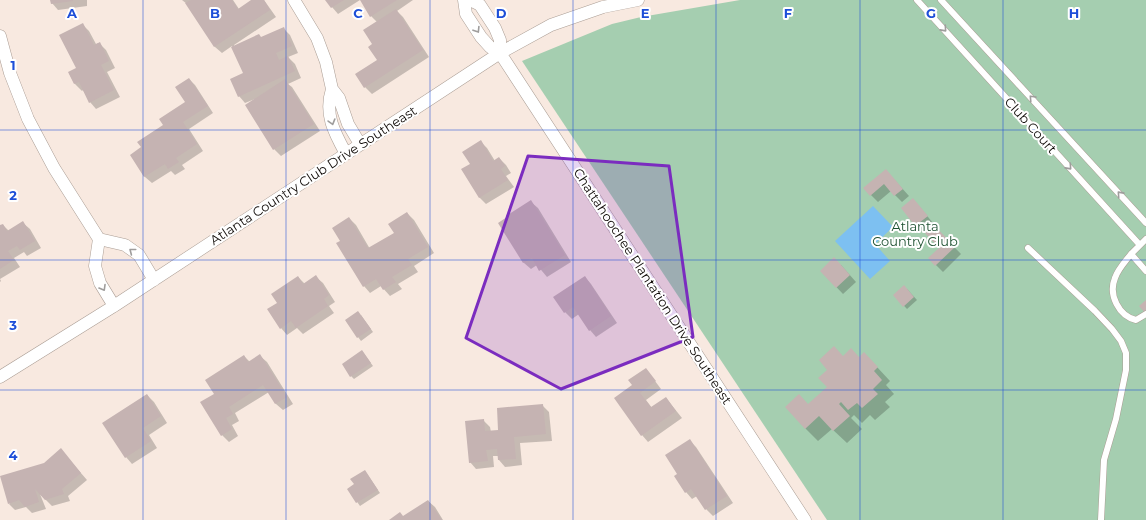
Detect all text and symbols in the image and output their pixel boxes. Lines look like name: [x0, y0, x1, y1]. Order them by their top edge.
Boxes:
text: A: [66, 5, 78, 21]
text: B: [210, 5, 220, 21]
text: C: [353, 5, 363, 21]
text: D: [496, 5, 507, 21]
text: E: [641, 5, 650, 21]
text: F: [784, 5, 792, 21]
text: G: [926, 5, 936, 21]
text: H: [1069, 5, 1079, 21]
one-way arrow: [939, 24, 946, 32]
one-way arrow: [472, 26, 479, 33]
text: 1: [10, 57, 16, 73]
street label: Club Court: [1002, 94, 1060, 156]
one-way arrow: [1029, 95, 1036, 103]
street label: Atlanta Country Club Drive Southeast: [207, 102, 419, 248]
one-way arrow: [327, 119, 336, 126]
one-way arrow: [1064, 162, 1071, 169]
street label: Chattahoochee Plantation Drive Southeast: [571, 165, 735, 407]
text: 2: [9, 187, 17, 203]
one-way arrow: [1117, 191, 1124, 199]
park label: Atlanta Country Club: [872, 218, 958, 249]
one-way arrow: [130, 249, 137, 256]
one-way arrow: [98, 284, 105, 291]
text: 3: [8, 317, 17, 333]
text: 4: [9, 447, 18, 463]

